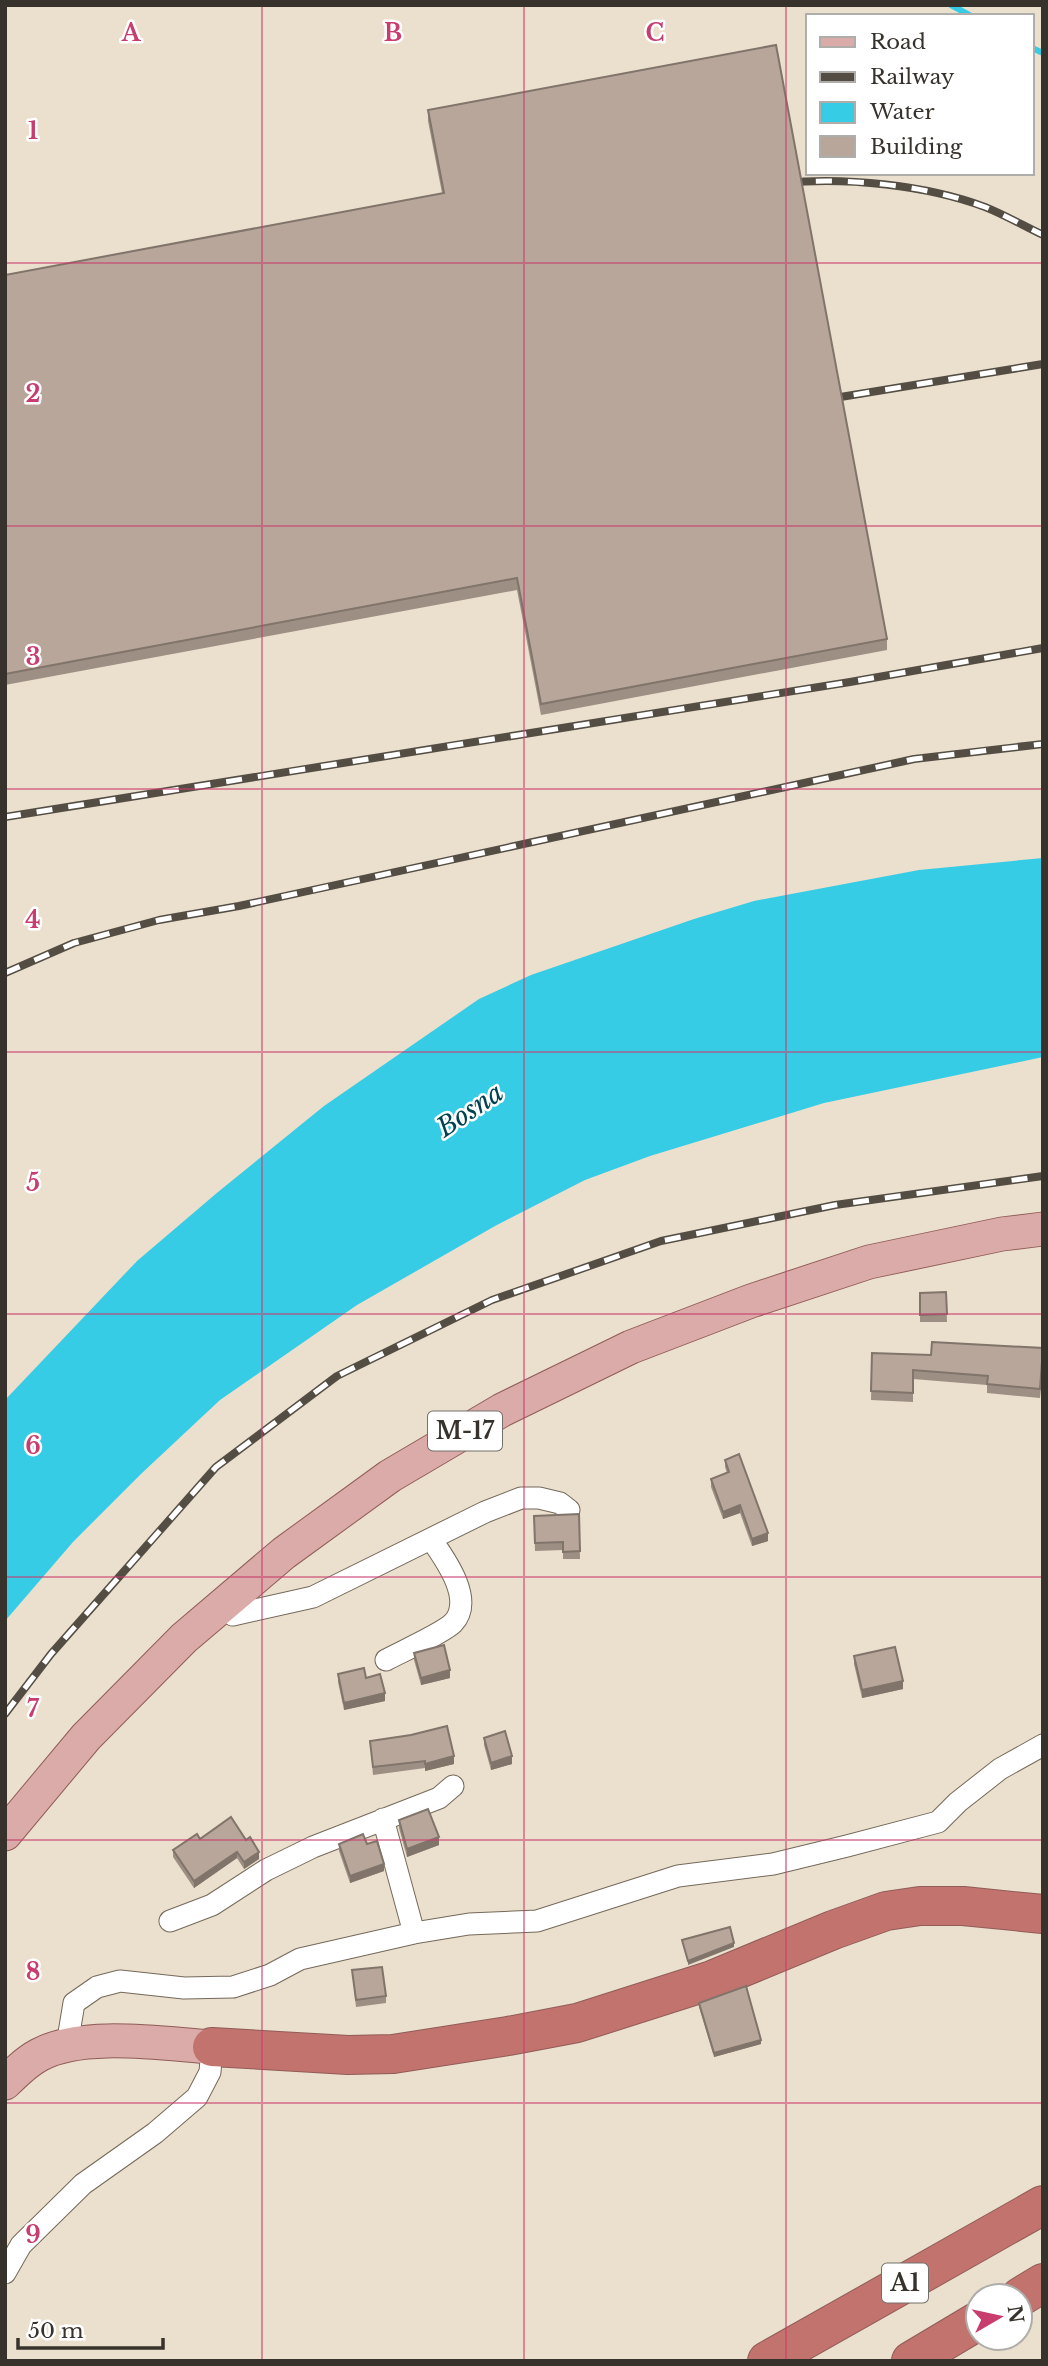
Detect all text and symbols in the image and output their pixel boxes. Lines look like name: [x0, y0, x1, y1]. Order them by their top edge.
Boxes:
legend: [806, 14, 1034, 175]
text: A: [121, 19, 142, 47]
text: B: [384, 19, 402, 47]
text: C: [646, 19, 664, 47]
text: Road: [870, 29, 926, 55]
text: Railway: [870, 64, 955, 90]
text: Water: [869, 99, 934, 125]
text: 1: [28, 117, 38, 145]
text: Building: [870, 134, 963, 160]
text: 2: [26, 380, 40, 408]
text: 3: [26, 643, 40, 671]
text: 4: [25, 906, 41, 934]
water label: Bosna: [430, 1076, 509, 1144]
text: 5: [26, 1169, 40, 1197]
road number: M-17: [428, 1412, 502, 1450]
text: 6: [25, 1432, 41, 1460]
text: 7: [27, 1695, 40, 1723]
text: 8: [26, 1958, 40, 1986]
text: 9: [25, 2221, 41, 2249]
road number: A1: [882, 2264, 928, 2302]
north arrow: [964, 2282, 1034, 2352]
text: N: [1003, 2304, 1028, 2325]
scale bar: [18, 2306, 163, 2350]
text: 50 m: [28, 2318, 84, 2344]

